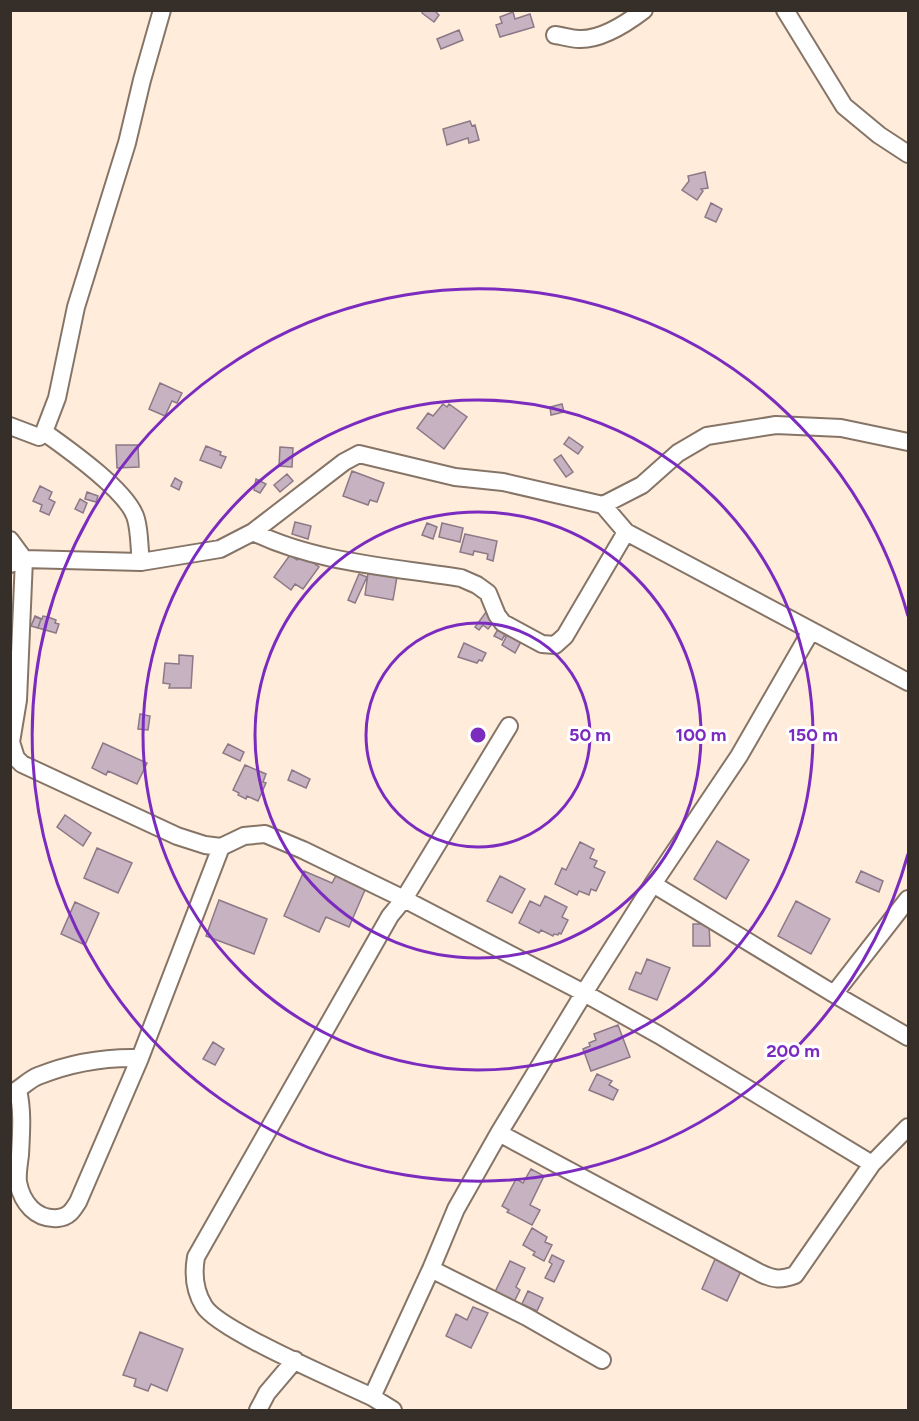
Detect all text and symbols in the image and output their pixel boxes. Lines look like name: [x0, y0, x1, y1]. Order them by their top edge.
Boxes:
text: 50 m: [569, 724, 611, 746]
text: 100 m: [676, 724, 726, 746]
text: 150 m: [788, 724, 838, 746]
centre of rings: [468, 725, 488, 745]
text: 200 m: [766, 1040, 820, 1062]

